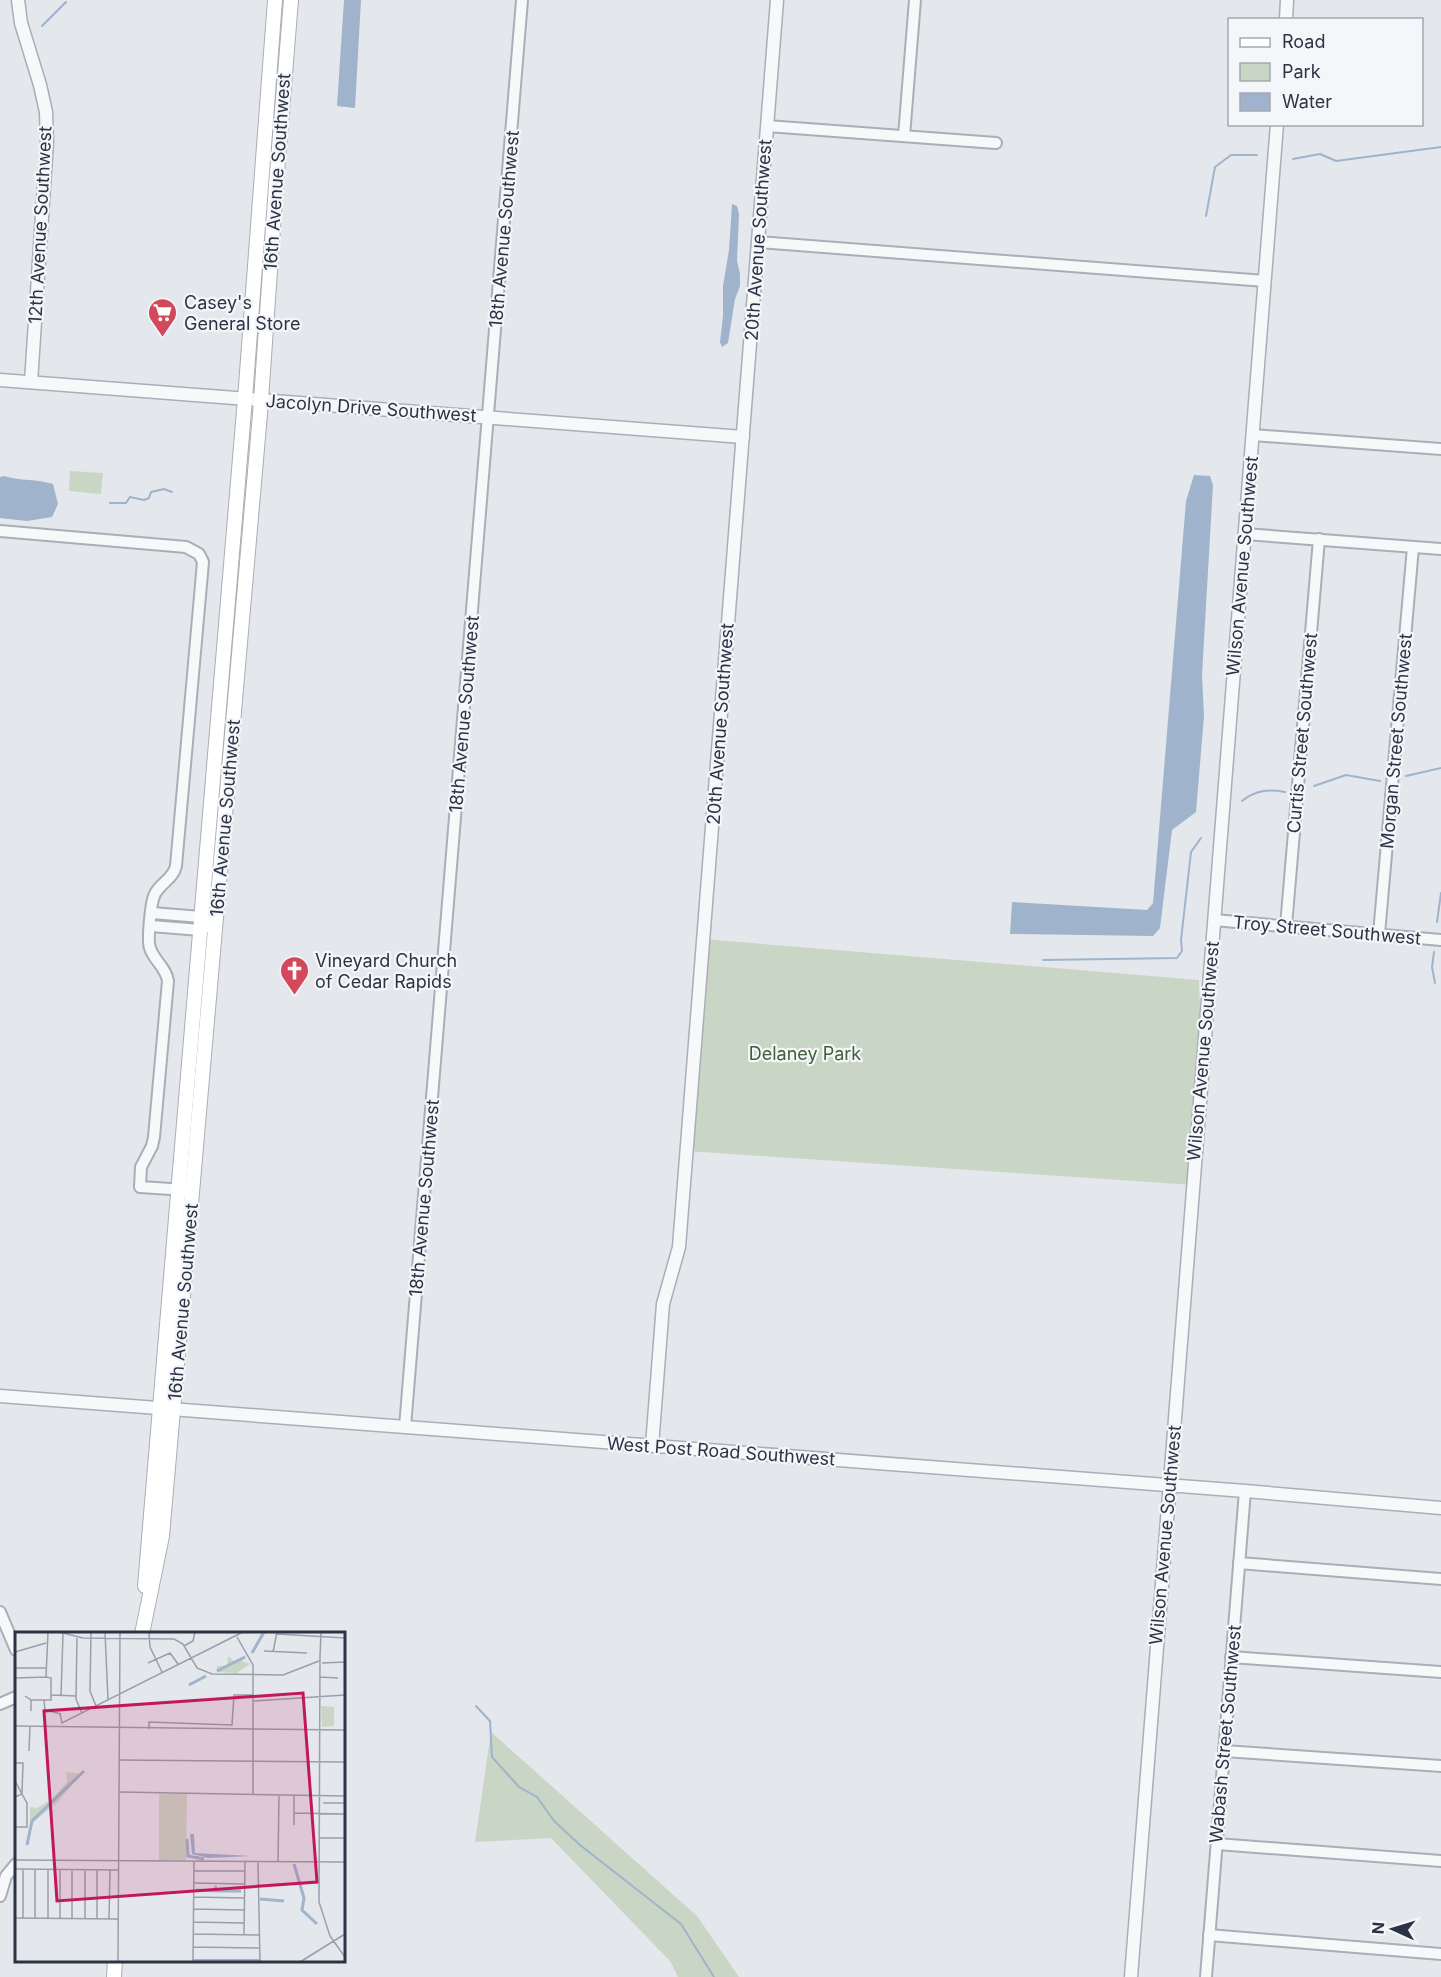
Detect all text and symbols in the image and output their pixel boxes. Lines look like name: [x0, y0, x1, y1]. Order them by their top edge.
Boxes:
legend: [1228, 18, 1423, 126]
text: Road: [1282, 31, 1325, 52]
text: Park: [1282, 61, 1321, 82]
street label: 16th Avenue Southwest: [260, 72, 294, 272]
text: Water: [1282, 91, 1332, 112]
street label: 12th Avenue Southwest: [24, 125, 56, 324]
street label: 18th Avenue Southwest: [485, 129, 523, 329]
street label: 20th Avenue Southwest: [740, 138, 776, 342]
place label: Casey's General Store: [184, 292, 300, 334]
supermarket icon: Casey's General Store: [147, 296, 179, 338]
street label: Jacolyn Drive Southwest: [265, 390, 477, 426]
street label: Wilson Avenue Southwest: [1222, 455, 1262, 677]
street label: 18th Avenue Southwest: [445, 614, 483, 814]
street label: 20th Avenue Southwest: [702, 622, 738, 826]
street label: Curtis Street Southwest: [1283, 632, 1321, 834]
street label: Morgan Street Southwest: [1376, 632, 1416, 850]
street label: 16th Avenue Southwest: [206, 718, 244, 918]
street label: Troy Street Southwest: [1232, 911, 1422, 949]
street label: Wilson Avenue Southwest: [1183, 940, 1223, 1162]
place label: Vineyard Church of Cedar Rapids: [315, 950, 457, 992]
church icon: Vineyard Church of Cedar Rapids: [278, 954, 310, 996]
park label: Delaney Park: [749, 1043, 861, 1064]
street label: 18th Avenue Southwest: [405, 1098, 443, 1298]
street label: 16th Avenue Southwest: [164, 1202, 202, 1402]
street label: Wilson Avenue Southwest: [1145, 1424, 1185, 1646]
street label: West Post Road Southwest: [606, 1433, 836, 1469]
street label: Wabash Street Southwest: [1205, 1624, 1245, 1844]
inset map: [15, 1632, 345, 1962]
north arrow: [1363, 1899, 1423, 1959]
text: N: [1368, 1921, 1388, 1935]

